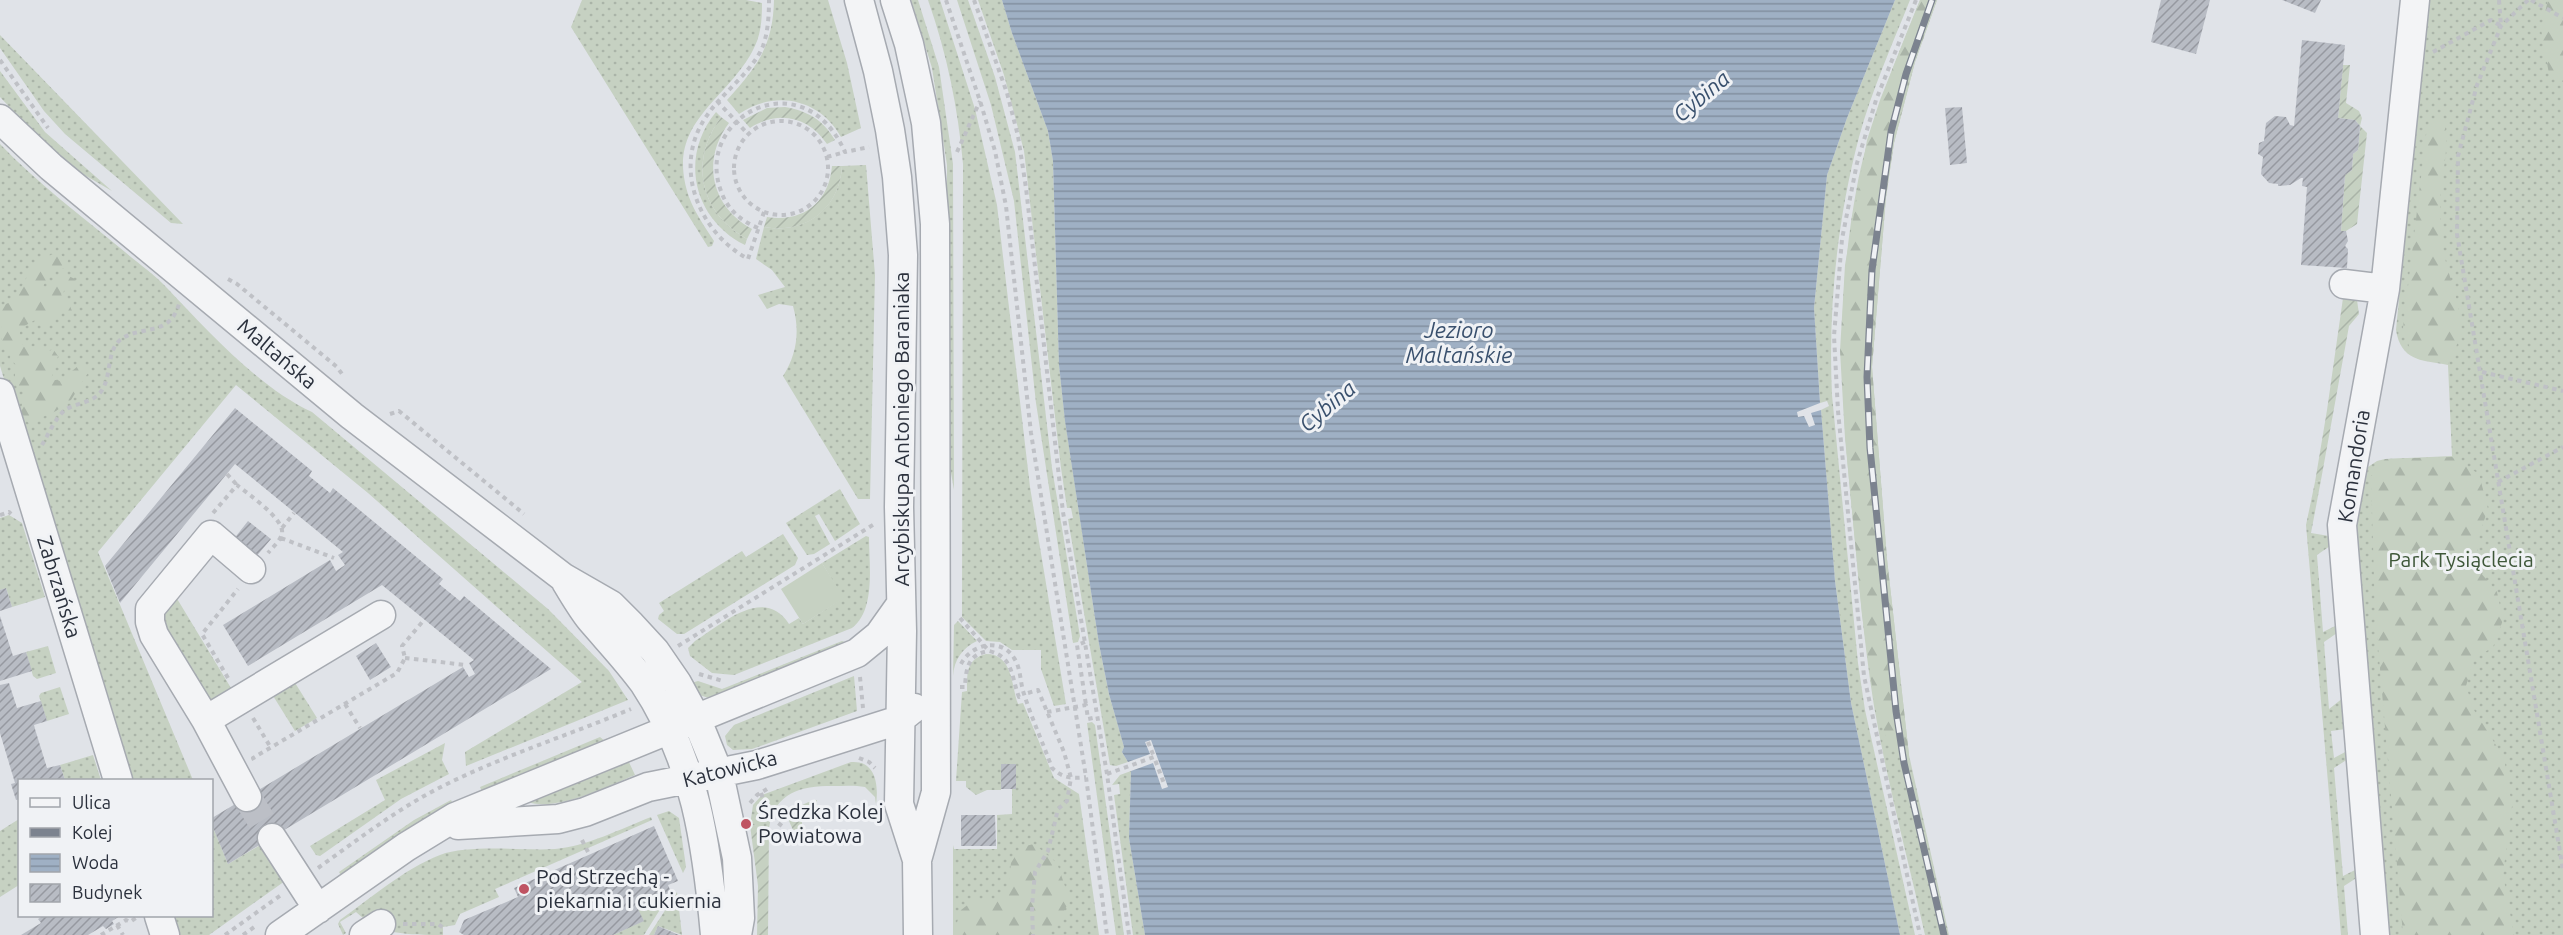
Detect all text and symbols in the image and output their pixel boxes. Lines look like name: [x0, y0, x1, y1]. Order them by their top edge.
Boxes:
water label: Cybina: [1667, 65, 1734, 126]
street label: Arcybiskupa Antoniego Baraniaka: [889, 272, 913, 586]
street label: Maltańska: [233, 313, 322, 393]
water label: Jezioro Maltańskie: [1406, 317, 1512, 367]
water label: Cybina: [1293, 375, 1360, 436]
street label: Komandoria: [2332, 408, 2374, 524]
street label: Zabrzańska: [33, 533, 87, 641]
park label: Park Tysiąclecia: [2388, 547, 2534, 571]
street label: Katowicka: [680, 745, 780, 791]
legend: [18, 779, 213, 917]
text: Ulica: [72, 792, 111, 812]
place label: Średzka Kolej Powiatowa: [758, 799, 884, 847]
marker: Średzka Kolej Powiatowa: [739, 817, 753, 831]
text: Kolej: [72, 822, 112, 842]
text: Woda: [72, 852, 119, 872]
place label: Pod Strzechą - piekarnia i cukiernia: [536, 864, 722, 912]
text: Budynek: [72, 882, 142, 902]
marker: Pod Strzechą - piekarnia i cukiernia: [517, 882, 531, 896]

